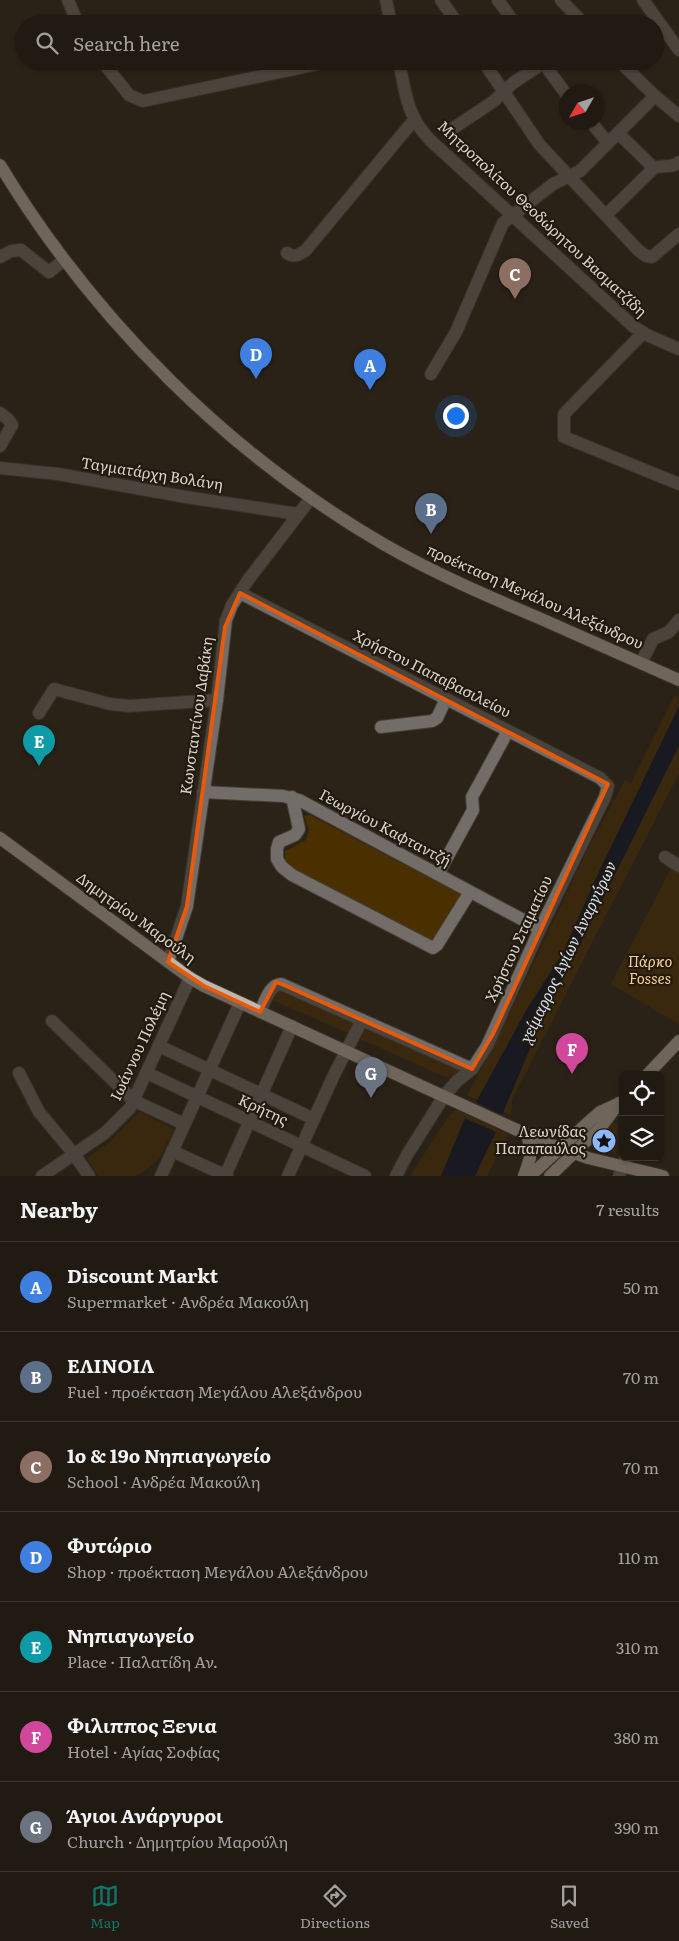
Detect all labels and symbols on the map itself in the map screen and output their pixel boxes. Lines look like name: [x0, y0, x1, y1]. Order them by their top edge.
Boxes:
north arrow: [559, 85, 604, 130]
street label: Μητροπολίτου Θεοδώρητου Βασματζίδη: [433, 114, 653, 321]
pin: C: [499, 258, 531, 299]
pin: D: [240, 338, 272, 379]
pin: A: [354, 349, 386, 390]
your location: [443, 403, 469, 429]
street label: Ταγματάρχη Βολάνη: [80, 450, 225, 495]
pin: B: [415, 493, 447, 534]
street label: προέκταση Μεγάλου Αλεξάνδρου: [424, 537, 648, 654]
street label: Χρήστου Παπαβασιλείου: [350, 623, 516, 723]
street label: Κωνσταντίνου Δαβάκη: [173, 635, 218, 796]
pin: E: [23, 725, 55, 766]
street label: Γεωργίου Καφταντζή: [316, 782, 456, 871]
water label: χείμαρρος Αγίων Αναργύρων: [512, 856, 622, 1047]
street label: Δημητρίου Μαρούλη: [72, 866, 201, 968]
street label: Χρήστου Σταματίου: [478, 871, 557, 1005]
park label: Πάρκο Fosses: [628, 949, 673, 989]
street label: Ιωάννου Πολέμη: [103, 987, 174, 1104]
pin: F: [556, 1033, 588, 1074]
pin: G: [355, 1057, 387, 1098]
street label: Κρήτης: [235, 1087, 293, 1130]
place label: Λεωνίδας Παπαπαύλος: [495, 1119, 587, 1159]
place icon: Λεωνίδας Παπαπαύλος: [591, 1128, 617, 1154]

